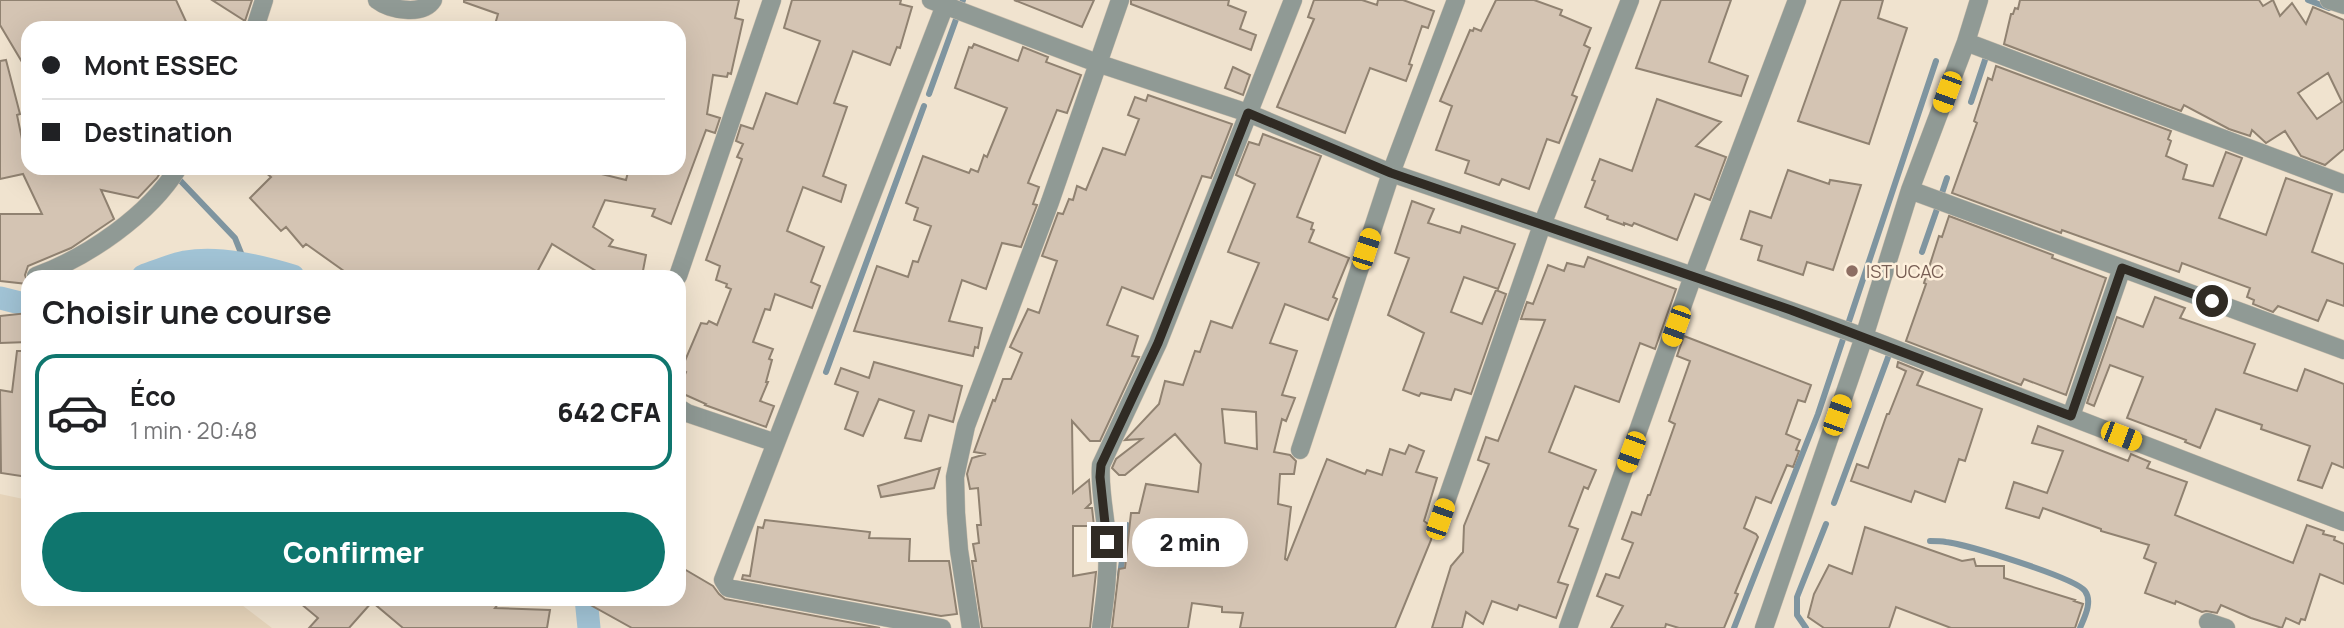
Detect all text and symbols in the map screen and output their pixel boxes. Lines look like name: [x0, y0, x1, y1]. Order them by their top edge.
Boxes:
text: Mont ESSEC: [84, 47, 238, 83]
car: [1930, 69, 1965, 115]
text: Destination: [84, 114, 233, 150]
car: [1350, 226, 1383, 272]
place label: IST UCAC: [1866, 259, 1944, 283]
marker: IST UCAC: [1844, 263, 1860, 279]
route start: [2196, 285, 2228, 317]
text: Choisir une course: [42, 290, 332, 334]
car: [1659, 303, 1694, 349]
text: Éco: [130, 378, 176, 414]
icon: car: [46, 381, 109, 444]
car: [1821, 392, 1854, 438]
text: 642 CFA: [557, 394, 661, 430]
text: 1 min · 20:48: [130, 414, 257, 446]
car: [2098, 419, 2145, 453]
car: [1614, 429, 1649, 475]
car: [1424, 496, 1457, 542]
button: Confirmer: [42, 512, 665, 592]
callout: 2 min: [1132, 518, 1247, 566]
route end: [1091, 526, 1123, 558]
text: 2 min: [1160, 526, 1221, 558]

